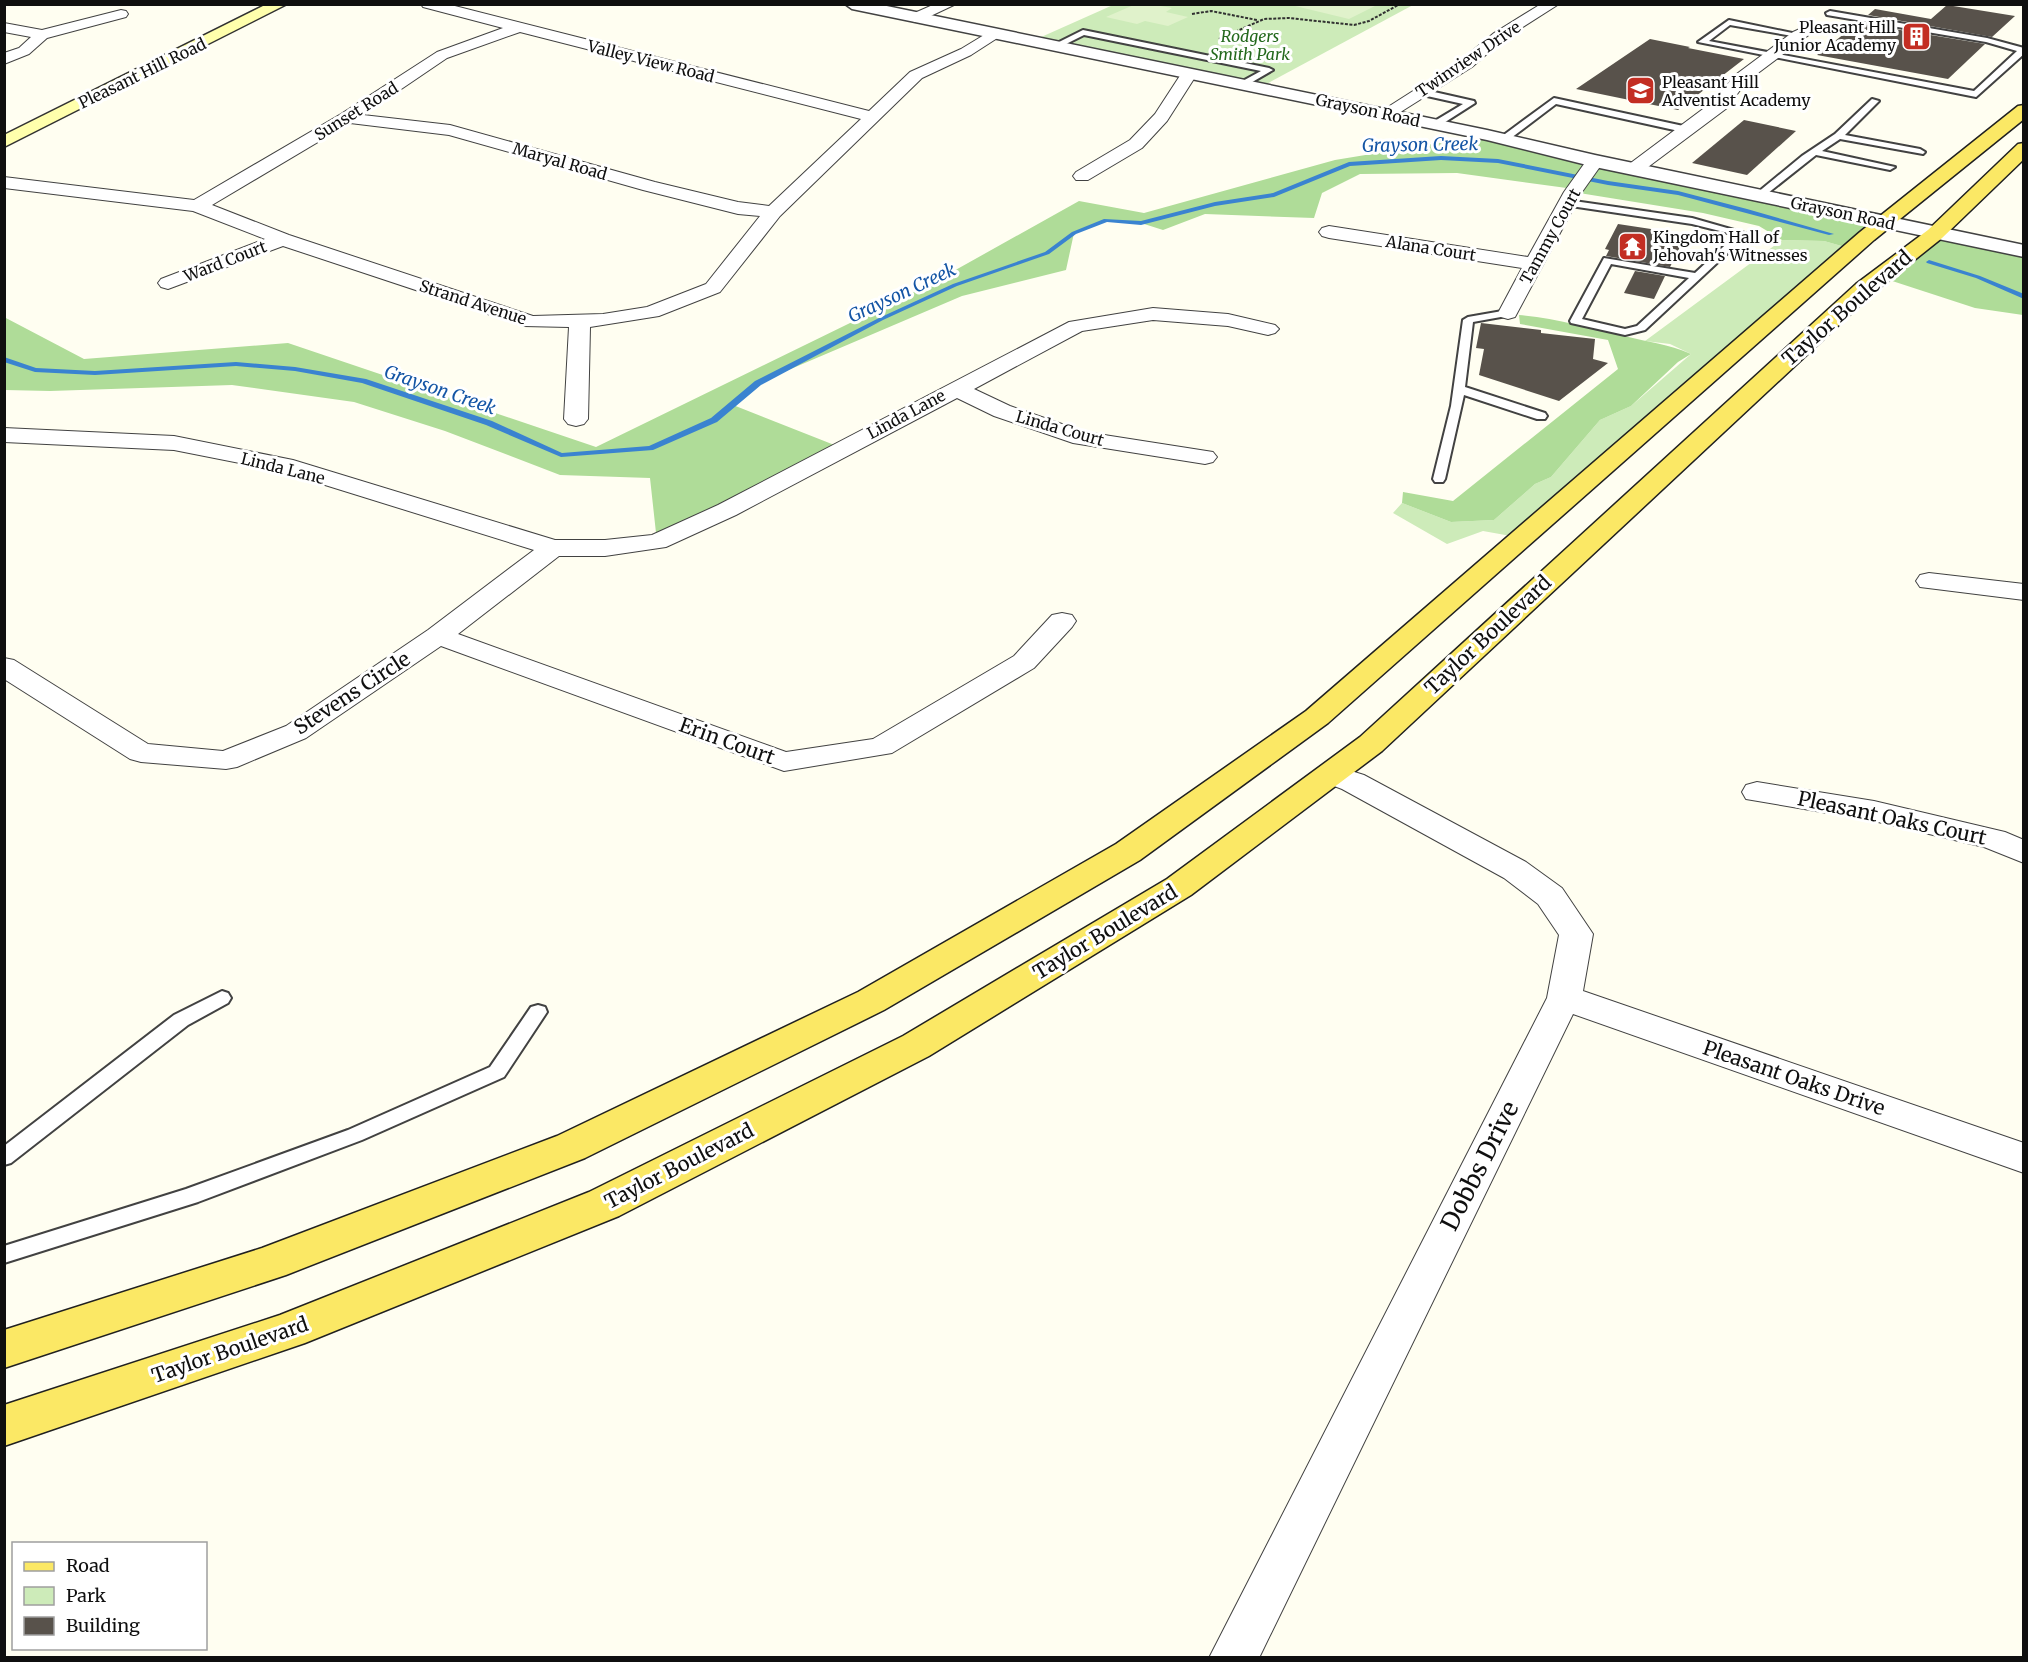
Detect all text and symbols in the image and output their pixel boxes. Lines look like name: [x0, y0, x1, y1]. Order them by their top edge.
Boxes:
street label: Twinview Drive: [1412, 17, 1524, 101]
place label: Pleasant Hill Junior Academy: [1773, 17, 1897, 55]
building icon: Pleasant Hill Junior Academy: [1901, 20, 1933, 52]
park label: Rodgers Smith Park: [1210, 26, 1290, 64]
street label: Pleasant Hill Road: [75, 33, 209, 113]
street label: Valley View Road: [584, 35, 717, 87]
place label: Pleasant Hill Adventist Academy: [1661, 72, 1811, 110]
school or university icon: Pleasant Hill Adventist Academy: [1625, 75, 1657, 107]
street label: Sunset Road: [310, 77, 402, 145]
street label: Grayson Road: [1314, 89, 1422, 131]
water label: Grayson Creek: [1362, 132, 1479, 157]
street label: Maryal Road: [510, 138, 610, 184]
street label: Tammy Court: [1515, 184, 1585, 288]
street label: Grayson Road: [1789, 192, 1897, 234]
place label: Kingdom Hall of Jehovah's Witnesses: [1652, 227, 1808, 265]
temple icon: Kingdom Hall of Jehovah's Witnesses: [1616, 230, 1648, 262]
street label: Alana Court: [1384, 231, 1478, 265]
street label: Ward Court: [180, 236, 270, 286]
street label: Taylor Boulevard: [1777, 244, 1917, 371]
water label: Grayson Creek: [844, 257, 960, 328]
street label: Strand Avenue: [417, 275, 529, 329]
water label: Grayson Creek: [381, 360, 499, 419]
street label: Linda Lane: [863, 385, 949, 443]
street label: Linda Court: [1014, 406, 1107, 450]
street label: Linda Lane: [239, 448, 327, 488]
street label: Taylor Boulevard: [1419, 570, 1556, 700]
street label: Stevens Circle: [289, 646, 415, 739]
street label: Erin Court: [676, 712, 779, 769]
street label: Pleasant Oaks Court: [1795, 785, 1989, 850]
street label: Taylor Boulevard: [1028, 879, 1181, 984]
street label: Pleasant Oaks Drive: [1700, 1035, 1888, 1120]
street label: Dobbs Drive: [1434, 1096, 1525, 1236]
street label: Taylor Boulevard: [600, 1117, 757, 1214]
street label: Taylor Boulevard: [148, 1311, 311, 1388]
legend: [12, 1542, 207, 1650]
text: Road: [66, 1554, 110, 1577]
text: Park: [66, 1584, 107, 1607]
text: Building: [66, 1614, 140, 1637]

